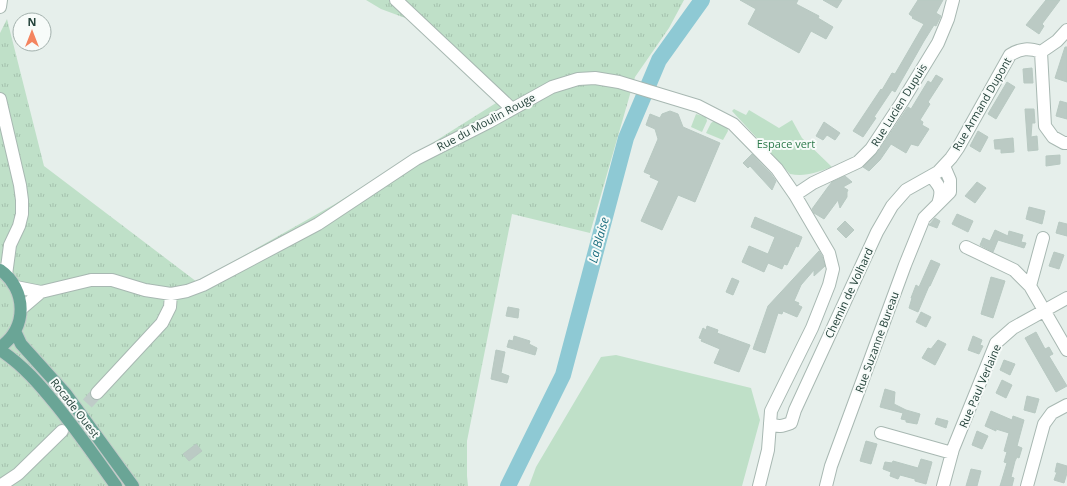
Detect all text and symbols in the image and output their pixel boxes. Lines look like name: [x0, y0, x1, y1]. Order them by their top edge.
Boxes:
north arrow: [12, 12, 52, 52]
text: N: [28, 14, 36, 29]
street label: Rue Armand Dupont: [949, 54, 1014, 153]
street label: Rue Lucien Dupuis: [867, 60, 930, 149]
street label: Rue du Moulin Rouge: [434, 89, 538, 154]
park label: Espace vert: [757, 136, 815, 151]
water label: La Blaise: [584, 215, 613, 265]
street label: Chemin de Volhard: [821, 245, 876, 340]
street label: Rue Suzanne Bureau: [851, 289, 902, 394]
street label: Rue Paul Verlaine: [955, 342, 1004, 430]
street label: Rocade Ouest: [48, 375, 103, 440]

